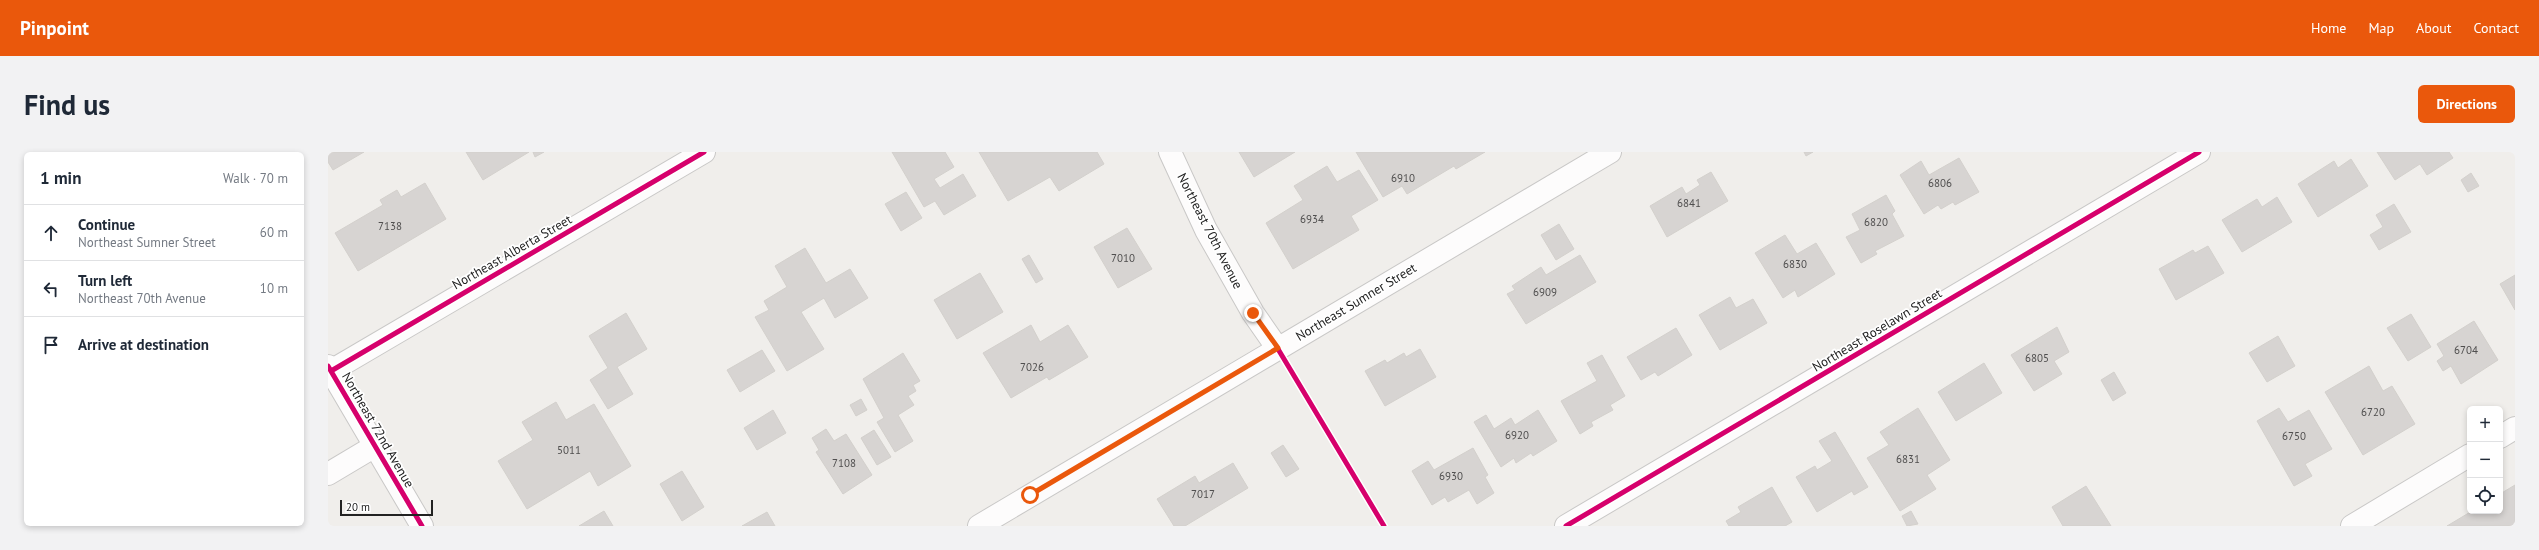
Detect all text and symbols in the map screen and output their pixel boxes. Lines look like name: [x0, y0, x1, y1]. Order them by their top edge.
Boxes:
text: Pinpoint: [20, 16, 89, 40]
text: Home: [2311, 19, 2346, 37]
text: Map: [2368, 19, 2394, 37]
text: About: [2416, 19, 2452, 37]
text: Contact: [2474, 19, 2519, 37]
button: Directions: [2418, 85, 2515, 123]
text: Find us: [24, 86, 110, 123]
text: 1 min: [40, 167, 81, 189]
text: Walk · 70 m: [223, 170, 288, 187]
street label: Northeast 70th Avenue: [1173, 170, 1247, 292]
house number: 6910: [1391, 171, 1415, 185]
house number: 6806: [1928, 176, 1952, 190]
house number: 6841: [1677, 196, 1701, 210]
street label: Northeast Alberta Street: [449, 210, 575, 293]
house number: 6934: [1300, 212, 1324, 226]
text: Continue: [78, 215, 135, 234]
house number: 6820: [1864, 215, 1888, 229]
house number: 7138: [378, 219, 402, 233]
icon: ahead: [40, 222, 62, 244]
text: 60 m: [260, 224, 288, 241]
text: Northeast Sumner Street: [78, 234, 216, 251]
house number: 7010: [1111, 251, 1135, 265]
house number: 6830: [1783, 257, 1807, 271]
street label: Northeast Sumner Street: [1293, 259, 1420, 345]
text: Turn left: [78, 271, 132, 290]
icon: left: [40, 278, 62, 300]
text: 10 m: [260, 280, 288, 297]
street label: Northeast Roselawn Street: [1809, 284, 1945, 375]
house number: 6909: [1533, 285, 1557, 299]
text: Northeast 70th Avenue: [78, 290, 206, 307]
route end: [1244, 304, 1262, 322]
icon: arrive: [40, 334, 62, 356]
text: Arrive at destination: [78, 335, 209, 354]
house number: 6704: [2454, 343, 2478, 357]
house number: 6805: [2025, 351, 2049, 365]
house number: 7026: [1020, 360, 1044, 374]
street label: Northeast 72nd Avenue: [338, 369, 418, 491]
house number: 6720: [2361, 405, 2385, 419]
map controls: [2467, 406, 2503, 514]
button: +: [2467, 406, 2503, 442]
house number: 6920: [1505, 428, 1529, 442]
house number: 6750: [2282, 429, 2306, 443]
button: −: [2467, 442, 2503, 478]
house number: 5011: [557, 443, 581, 457]
house number: 6831: [1896, 452, 1920, 466]
house number: 7108: [832, 456, 856, 470]
house number: 6930: [1439, 469, 1463, 483]
button: locate: [2467, 478, 2503, 514]
route start: [1021, 486, 1039, 504]
house number: 7017: [1191, 487, 1215, 501]
scale bar: [340, 498, 433, 517]
text: 20 m: [346, 500, 370, 514]

